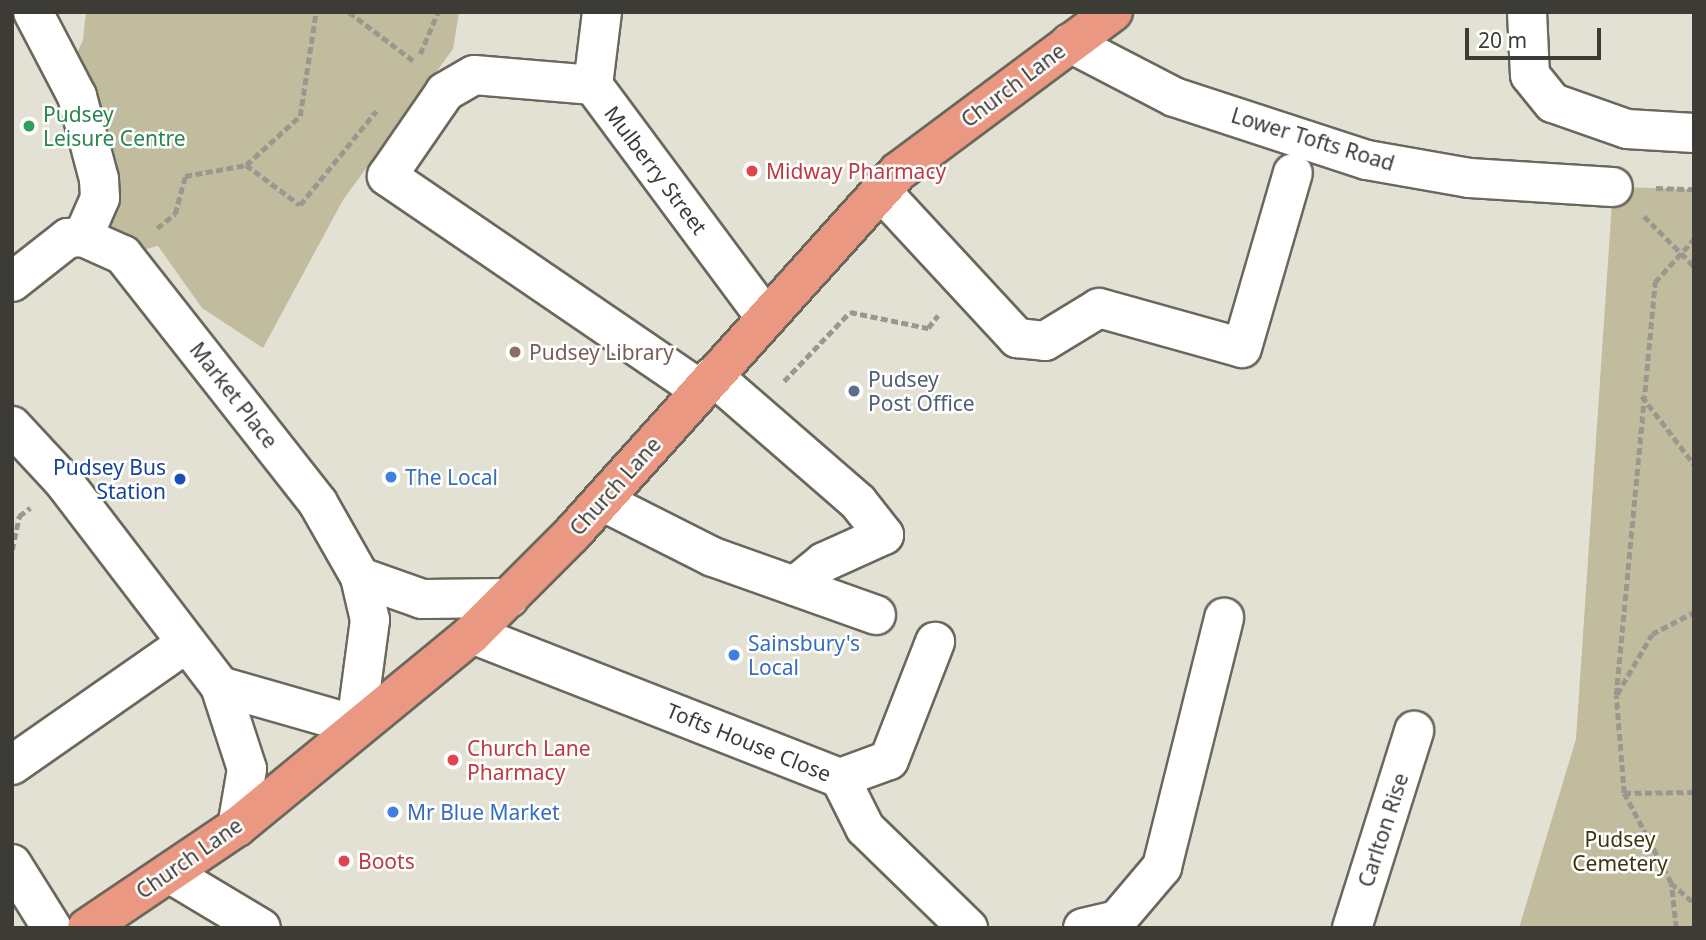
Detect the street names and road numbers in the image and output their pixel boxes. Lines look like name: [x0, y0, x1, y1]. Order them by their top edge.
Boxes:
street label: Church Lane: [956, 38, 1070, 132]
street label: Mulberry Street: [599, 101, 713, 239]
street label: Lower Tofts Road: [1228, 102, 1398, 176]
street label: Market Place: [185, 337, 283, 453]
street label: Church Lane: [564, 432, 666, 540]
street label: Tofts House Close: [663, 698, 835, 786]
street label: Carlton Rise: [1353, 770, 1413, 890]
street label: Church Lane: [131, 812, 247, 904]

